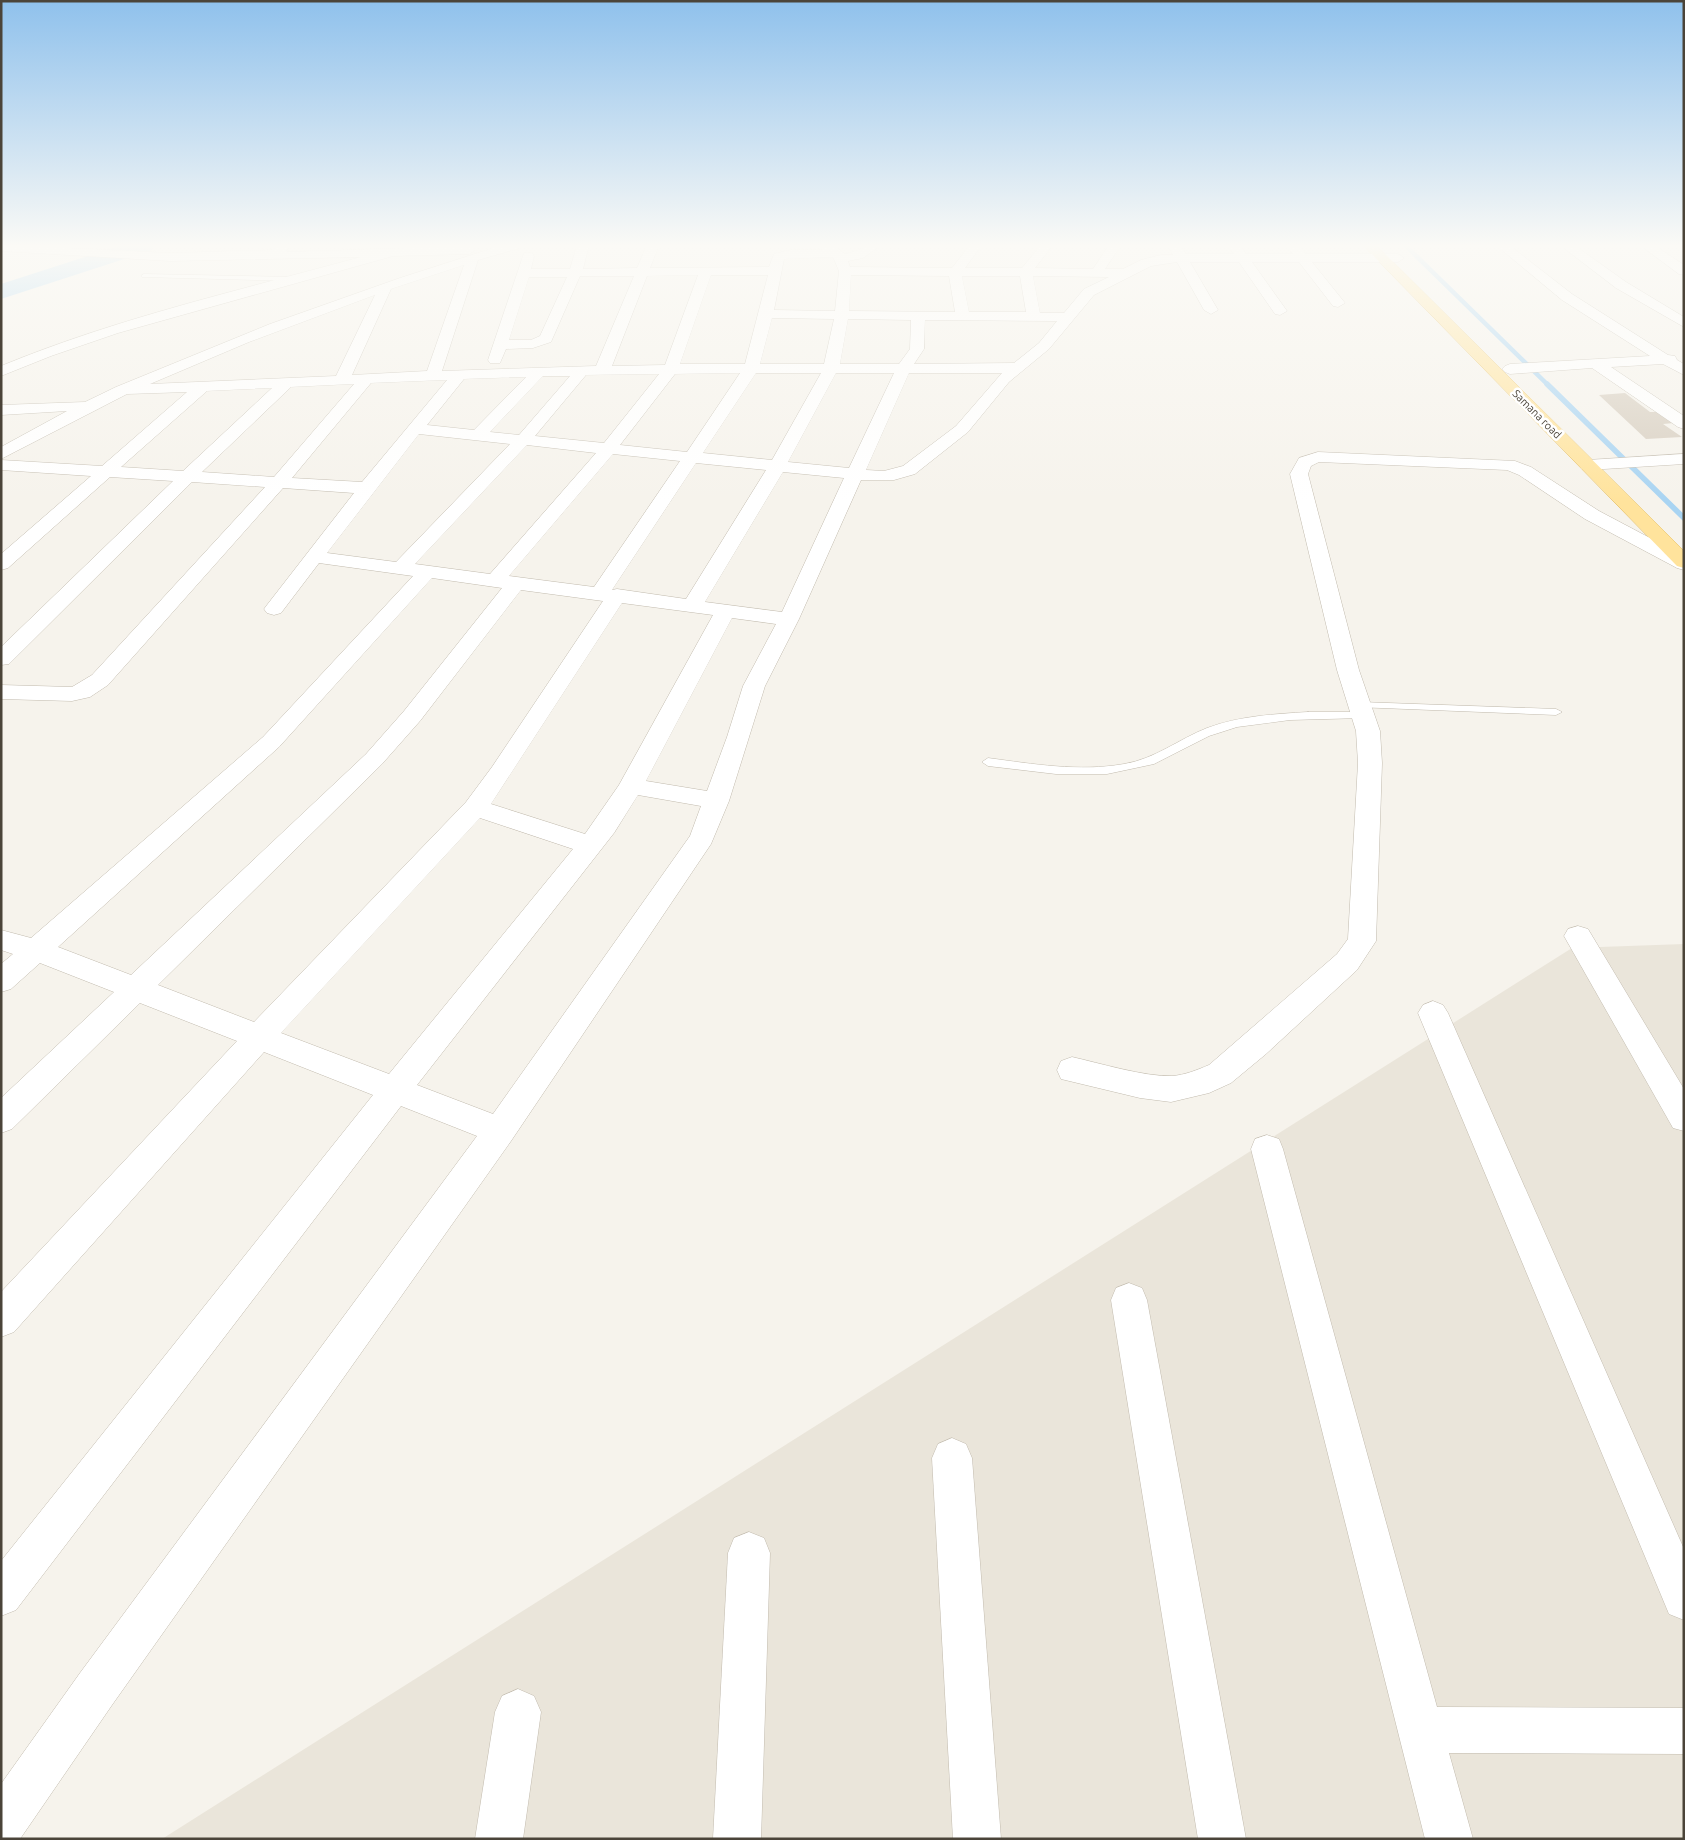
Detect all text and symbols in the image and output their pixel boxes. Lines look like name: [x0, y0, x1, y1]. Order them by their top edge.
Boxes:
street label: Samana road: [1510, 387, 1564, 441]

